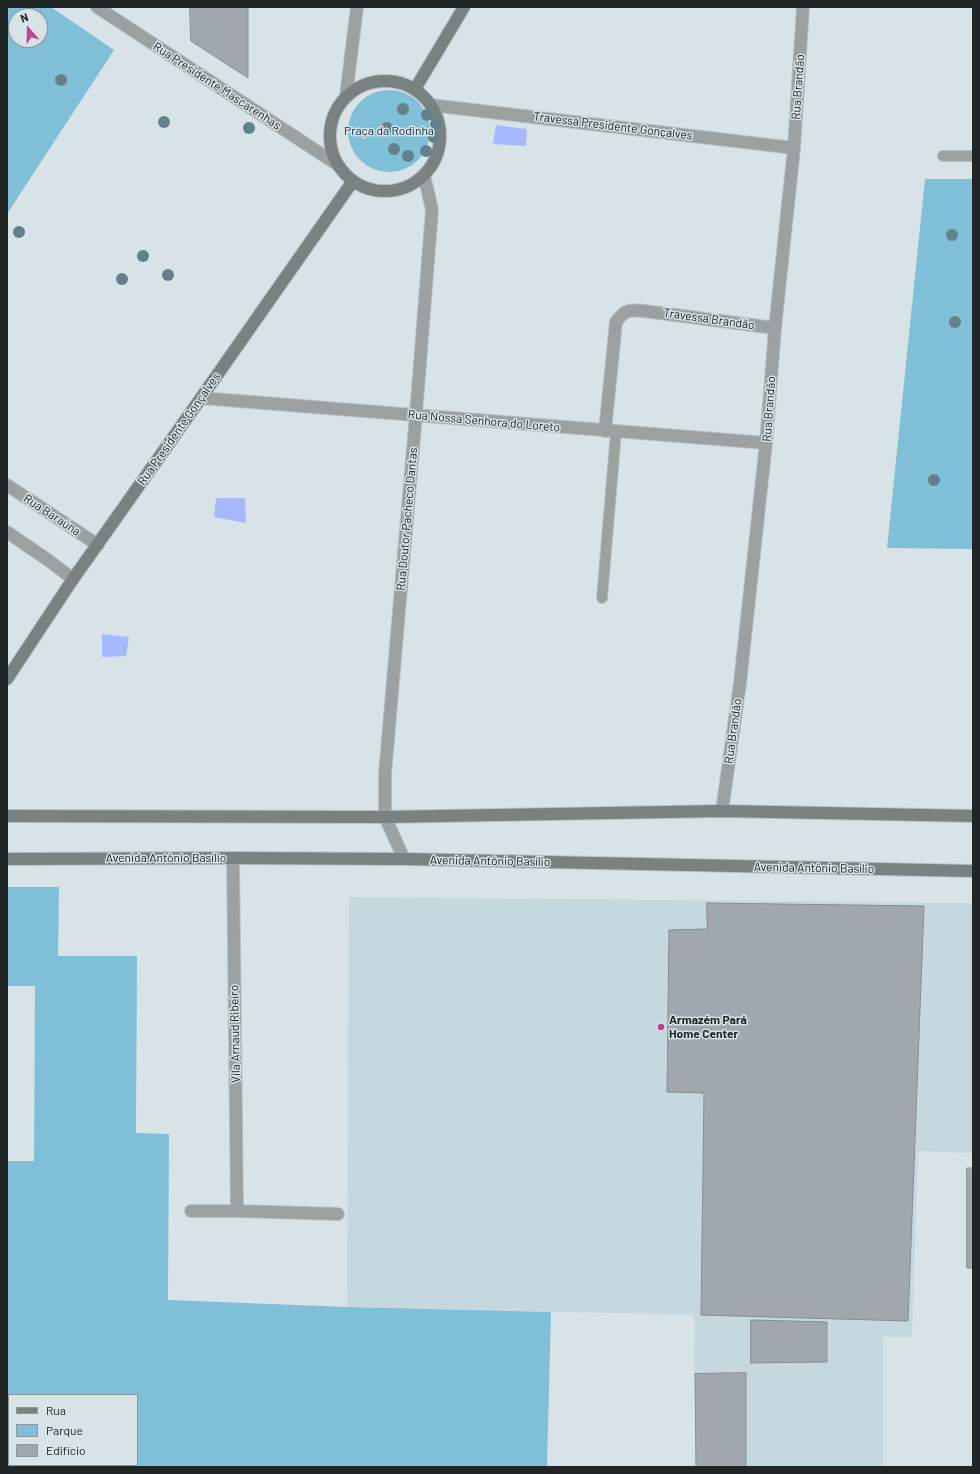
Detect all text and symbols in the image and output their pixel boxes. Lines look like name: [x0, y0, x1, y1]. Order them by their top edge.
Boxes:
north arrow: [8, 8, 48, 48]
text: N: [18, 10, 30, 25]
street label: Rua Presidente Mascarenhas: [150, 39, 284, 133]
street label: Rua Brandâo: [789, 54, 807, 120]
street label: Travessa Presidente Gonçalves: [533, 109, 693, 143]
park label: Praça da Rodinha: [344, 124, 434, 138]
street label: Travessa Brandão: [663, 305, 755, 333]
street label: Rua Presidente Gonçalves: [135, 370, 223, 488]
street label: Rua Brandâo: [760, 376, 778, 442]
street label: Rua Nossa Senhora do Loreto: [407, 407, 561, 435]
street label: Rua Doutor Pacheco Dantas: [394, 447, 420, 591]
street label: Rua Baraúna: [21, 491, 83, 539]
street label: Rua Brandâo: [721, 697, 745, 765]
street label: Avenida Antônio Basílio: [106, 851, 226, 865]
street label: Avenida Antônio Basílio: [430, 853, 550, 869]
street label: Avenida Antônio Basílio: [754, 860, 874, 876]
street label: Vila Arnaud Ribeiro: [227, 985, 243, 1083]
place label: Armazém Pará Home Center: [669, 1013, 747, 1041]
marker: Armazém Pará Home Center: [656, 1022, 666, 1032]
legend: [8, 1394, 138, 1466]
text: Rua: [46, 1403, 66, 1417]
text: Parque: [46, 1423, 83, 1437]
text: Edifício: [46, 1443, 86, 1457]

